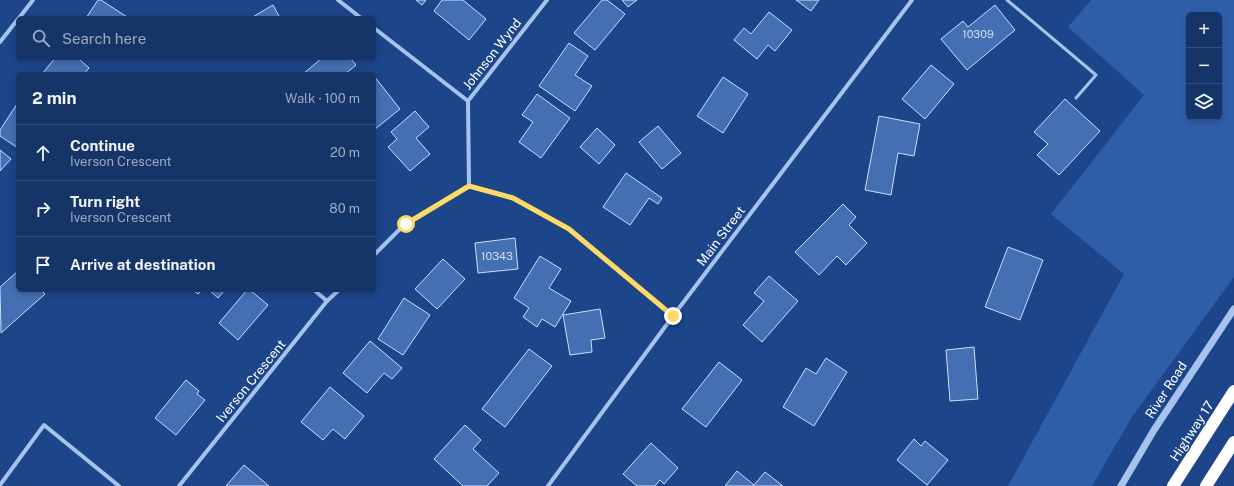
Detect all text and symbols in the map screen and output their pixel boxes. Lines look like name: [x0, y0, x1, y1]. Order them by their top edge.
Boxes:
map controls: [1186, 12, 1222, 120]
button: +: [1186, 12, 1222, 48]
street label: Johnson Wynd: [460, 15, 524, 93]
search box: [16, 16, 376, 60]
icon: search: [30, 27, 52, 49]
house number: 10309: [962, 28, 994, 40]
text: Search here: [62, 30, 146, 47]
button: −: [1186, 48, 1222, 84]
button: layers: [1186, 84, 1222, 120]
text: 2 min: [32, 88, 77, 108]
text: Walk · 100 m: [285, 91, 360, 106]
text: Continue: [70, 137, 135, 154]
icon: ahead: [32, 142, 54, 164]
text: 20 m: [330, 145, 360, 160]
text: Iverson Crescent: [70, 154, 172, 169]
text: Turn right: [70, 193, 140, 210]
icon: right: [32, 198, 54, 220]
text: 80 m: [329, 201, 360, 216]
street label: Main Street: [694, 203, 748, 269]
text: Iverson Crescent: [70, 210, 172, 225]
route start: [397, 215, 415, 233]
house number: 10343: [481, 250, 513, 262]
icon: arrive: [32, 254, 54, 276]
text: Arrive at destination: [70, 256, 215, 273]
route end: [664, 307, 682, 325]
street label: Iverson Crescent: [213, 337, 289, 425]
street label: River Road: [1142, 359, 1190, 421]
street label: Highway 17: [1167, 398, 1217, 464]

